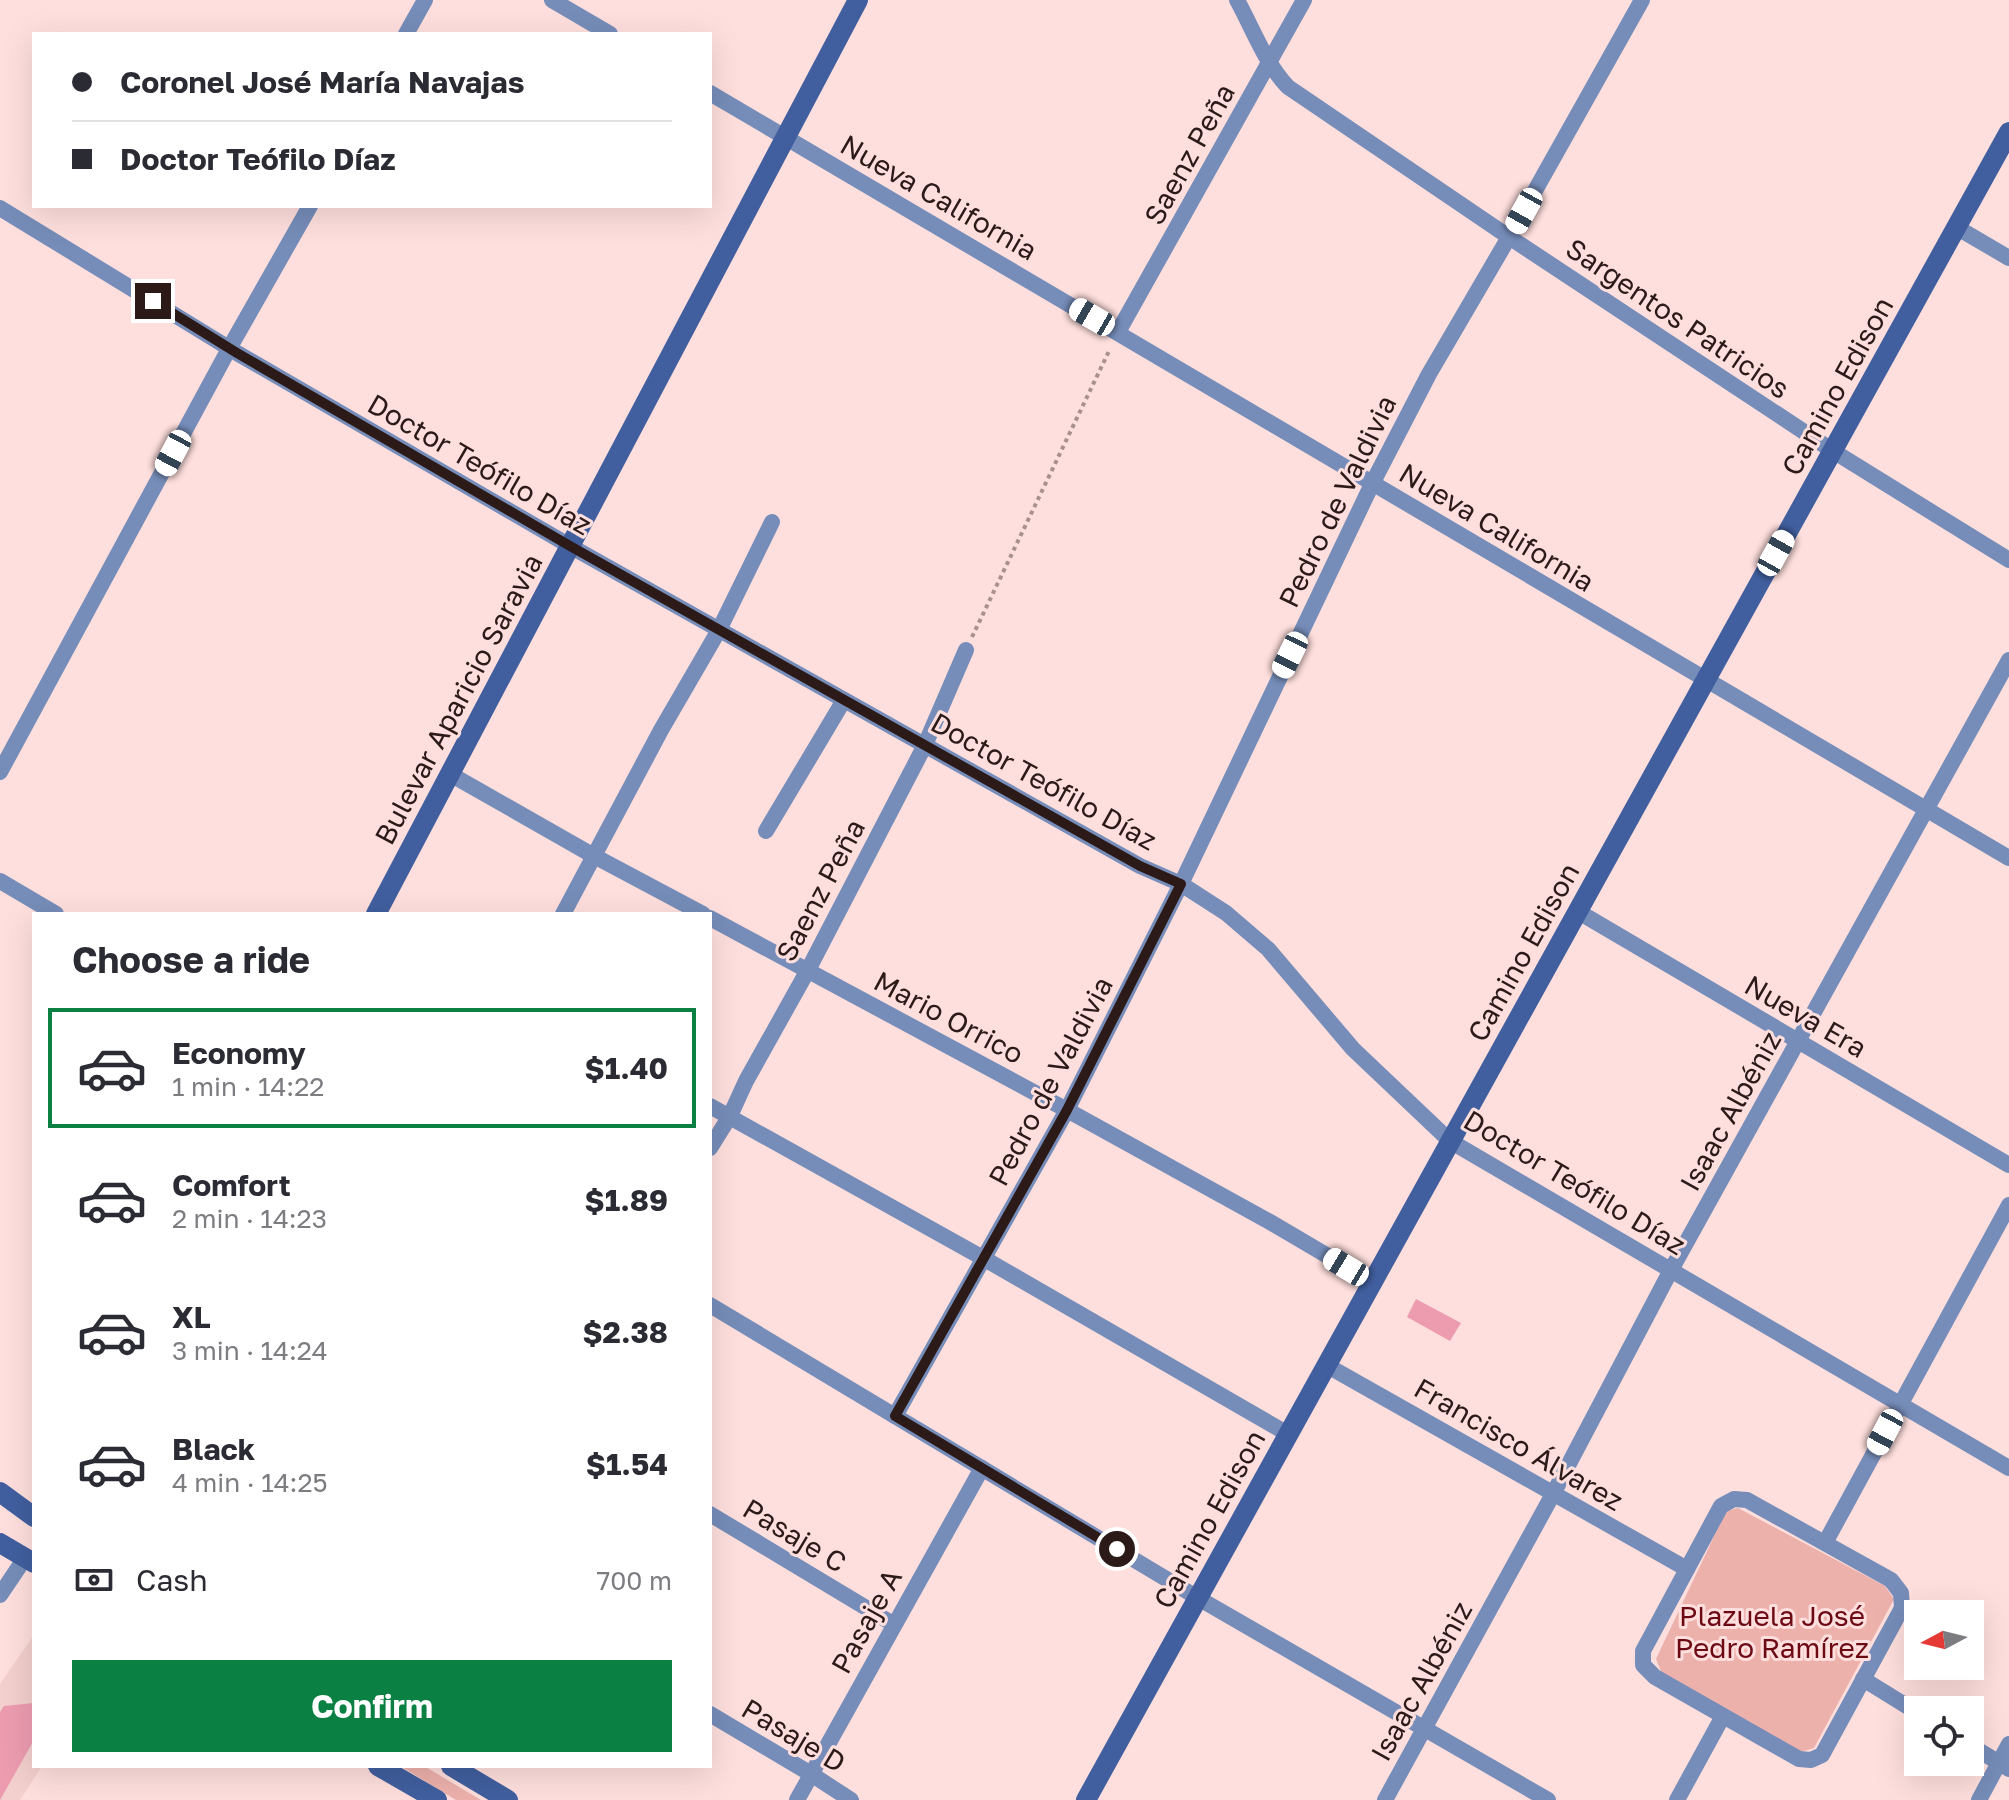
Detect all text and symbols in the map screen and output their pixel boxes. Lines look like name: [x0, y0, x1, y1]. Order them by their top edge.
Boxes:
text: Coronel José María Navajas: [120, 64, 525, 100]
street label: Saenz Peña: [1137, 78, 1241, 230]
street label: Nueva California: [835, 127, 1043, 267]
text: Doctor Teófilo Díaz: [120, 141, 395, 177]
car: [1502, 184, 1546, 238]
street label: Sargentos Patricios: [1560, 231, 1796, 405]
route end: [135, 283, 171, 319]
street label: Camino Edison: [1774, 291, 1900, 481]
car: [1065, 295, 1119, 339]
street label: Doctor Teófilo Díaz: [362, 387, 598, 541]
street label: Pedro de Valdivia: [1271, 390, 1403, 612]
car: [151, 426, 195, 480]
street label: Nueva California: [1394, 456, 1600, 598]
car: [1754, 526, 1798, 580]
street label: Bulevar Aparicio Saravia: [367, 548, 549, 850]
car: [1269, 628, 1311, 682]
street label: Doctor Teófilo Díaz: [926, 705, 1162, 857]
street label: Saenz Peña: [769, 813, 871, 967]
street label: Camino Edison: [1460, 857, 1586, 1047]
text: Choose a ride: [72, 938, 310, 981]
street label: Mario Orrico: [869, 964, 1029, 1070]
street label: Nueva Era: [1739, 968, 1873, 1064]
street label: Pedro de Valdivia: [981, 971, 1119, 1191]
street label: Isaac Albéniz: [1673, 1026, 1787, 1196]
icon: car: [76, 1032, 148, 1104]
text: Economy: [172, 1035, 306, 1071]
text: $1.40: [585, 1050, 668, 1086]
text: 1 min · 14:22: [172, 1071, 324, 1102]
street label: Doctor Teófilo Díaz: [1458, 1103, 1692, 1261]
icon: car: [76, 1164, 148, 1236]
text: Comfort: [172, 1167, 291, 1203]
text: $1.89: [585, 1182, 668, 1218]
text: 2 min · 14:23: [172, 1203, 327, 1234]
car: [1319, 1244, 1373, 1290]
icon: car: [76, 1296, 148, 1368]
text: XL: [172, 1299, 211, 1335]
text: $2.38: [583, 1314, 668, 1350]
text: 3 min · 14:24: [172, 1335, 328, 1366]
street label: Francisco Álvarez: [1409, 1371, 1629, 1517]
car: [1863, 1405, 1907, 1459]
street label: Camino Edison: [1146, 1424, 1272, 1614]
icon: car: [76, 1428, 148, 1500]
text: Black: [172, 1431, 255, 1467]
text: $1.54: [586, 1446, 668, 1482]
text: 4 min · 14:25: [172, 1467, 328, 1498]
street label: Pasaje C: [738, 1491, 852, 1579]
route start: [1099, 1531, 1135, 1567]
icon: cash: [72, 1558, 116, 1602]
text: Cash: [136, 1562, 208, 1598]
street label: Pasaje A: [824, 1563, 908, 1679]
text: 700 m: [596, 1565, 672, 1596]
street label: Isaac Albéniz: [1364, 1596, 1478, 1766]
park label: Plazuela José Pedro Ramírez: [1675, 1599, 1869, 1664]
north arrow: [1904, 1600, 1984, 1680]
map controls: [1904, 1600, 1984, 1776]
button: Confirm: [72, 1660, 672, 1752]
street label: Pasaje D: [736, 1691, 852, 1779]
button: locate: [1904, 1696, 1984, 1776]

